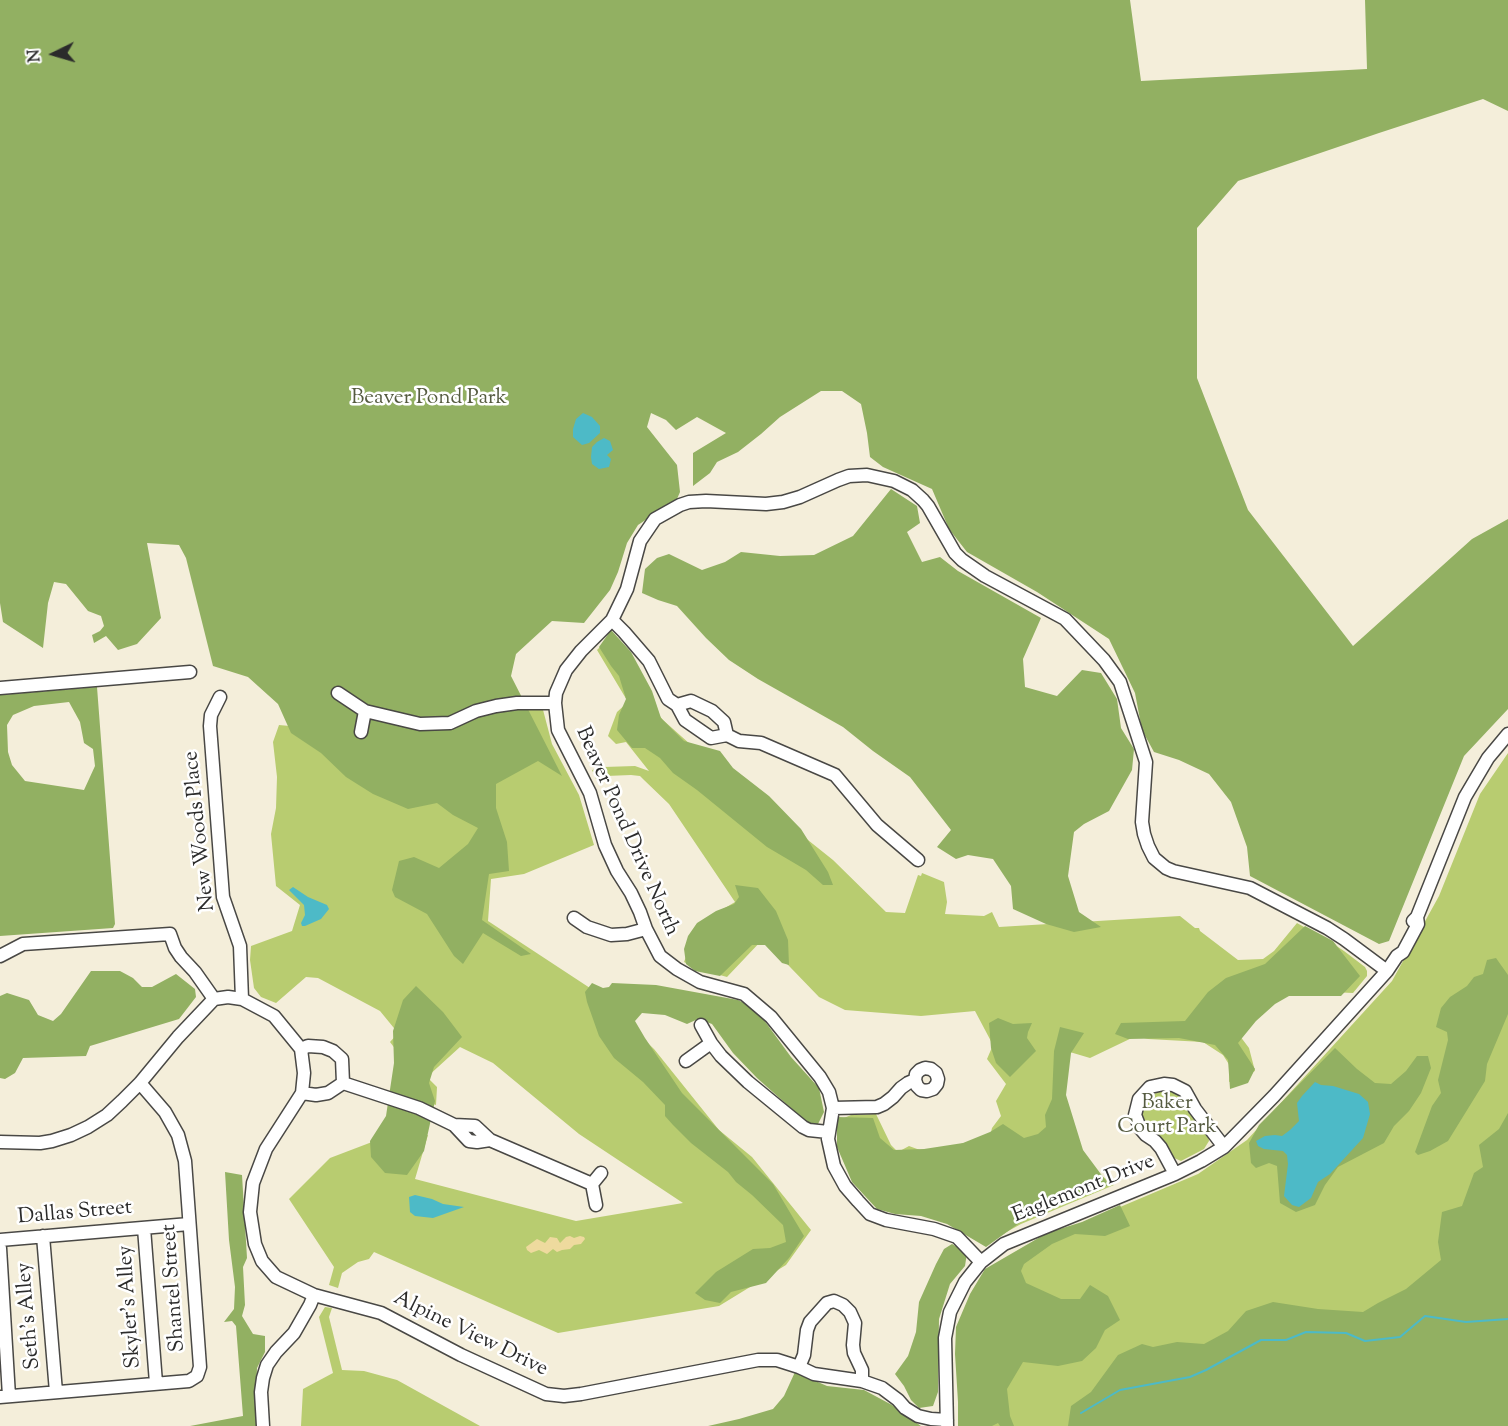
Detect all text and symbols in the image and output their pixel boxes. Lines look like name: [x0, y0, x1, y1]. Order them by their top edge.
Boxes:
north arrow: [24, 24, 84, 84]
text: N: [24, 48, 48, 63]
park label: Beaver Pond Park: [351, 386, 507, 412]
street label: Beaver Pond Drive North: [568, 724, 684, 940]
street label: New Woods Place: [180, 749, 222, 913]
park label: Baker Court Park: [1117, 1091, 1217, 1141]
street label: Eaglemont Drive: [1009, 1150, 1159, 1230]
street label: Dallas Street: [17, 1196, 133, 1232]
street label: Shantel Street: [158, 1223, 192, 1353]
street label: Skyler's Alley: [114, 1245, 148, 1369]
street label: Seth's Alley: [13, 1261, 47, 1371]
street label: Alpine View Drive: [389, 1287, 551, 1383]

